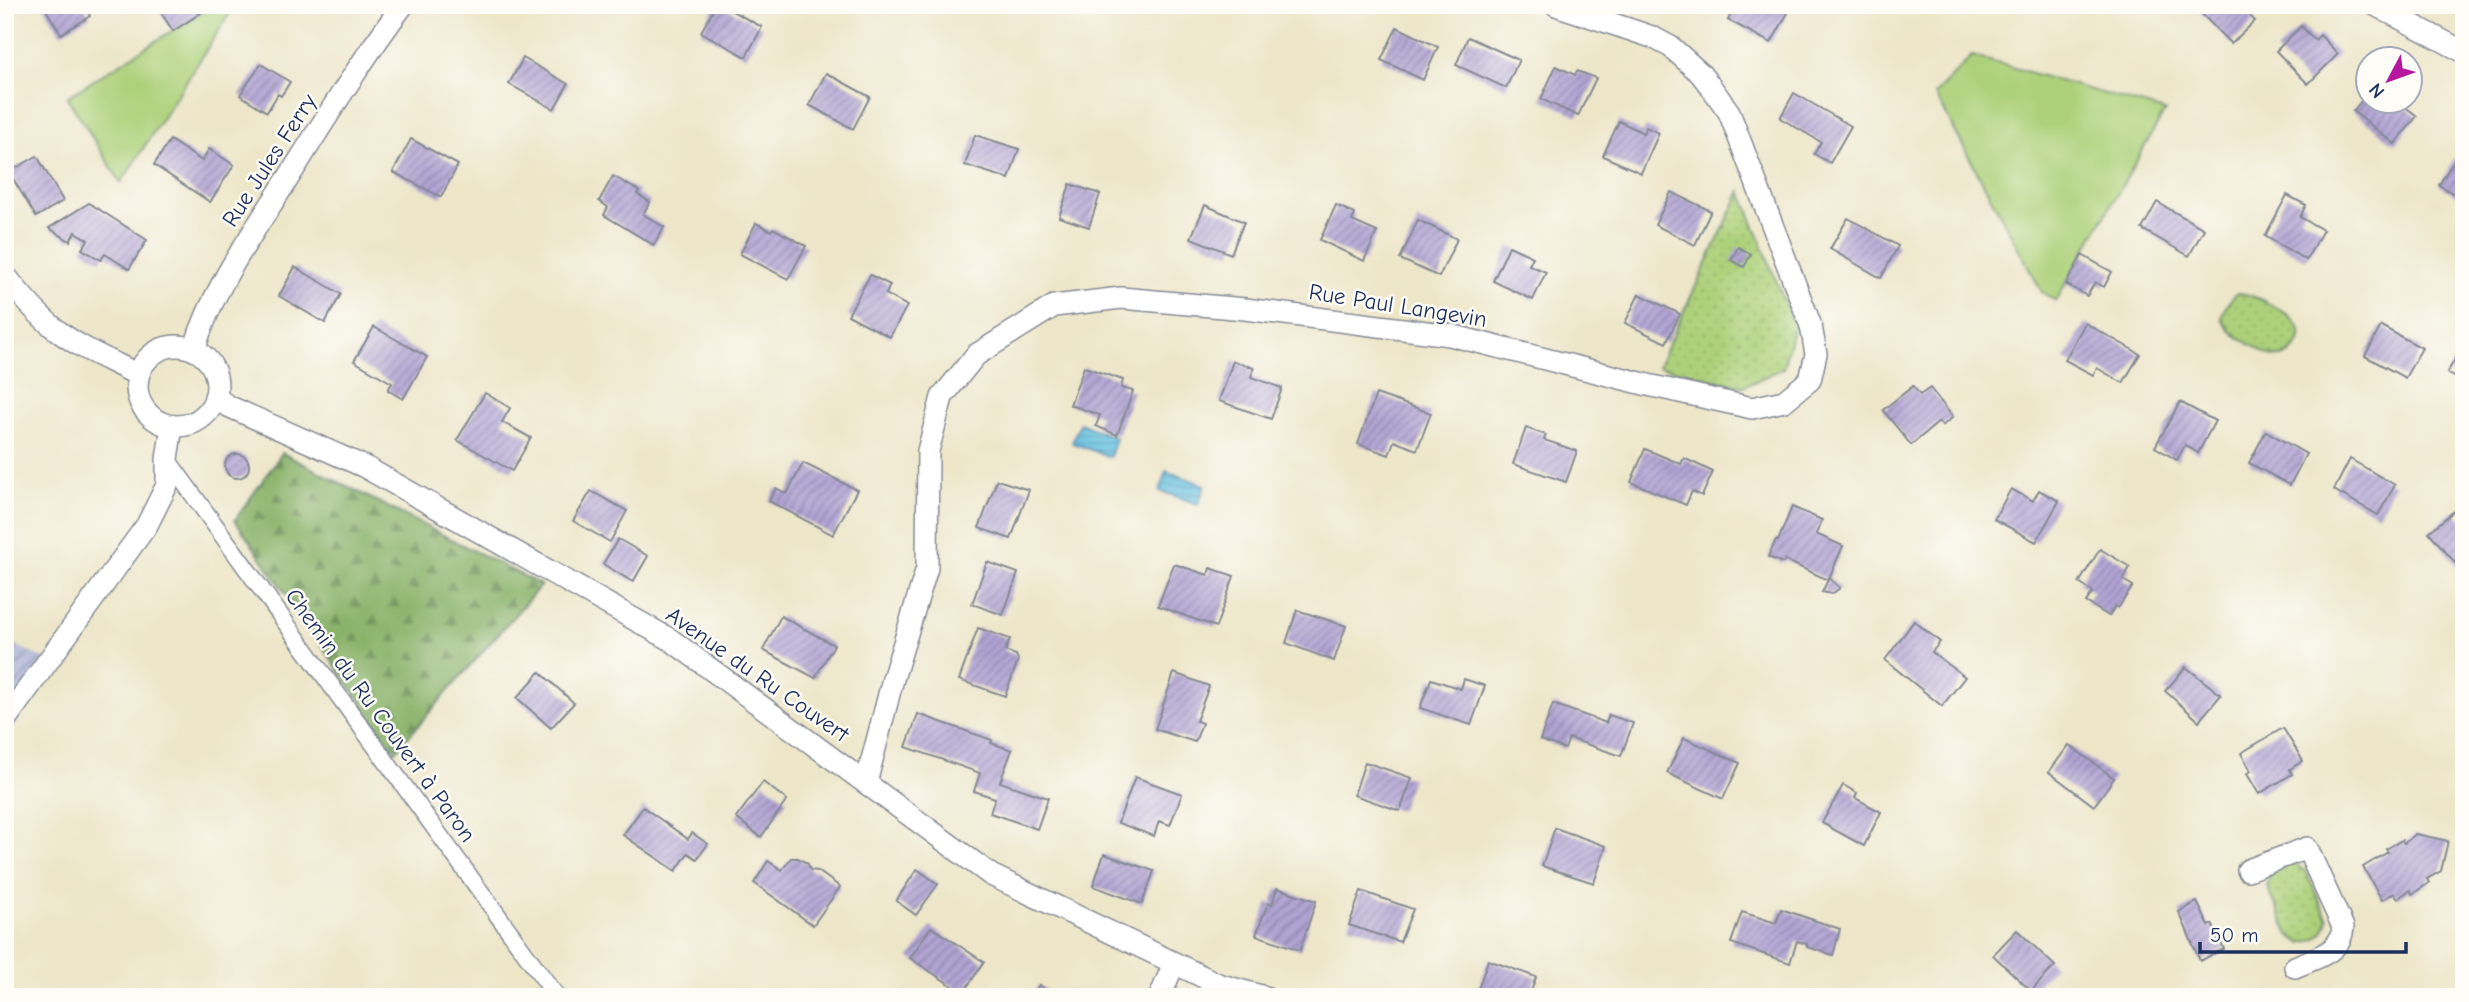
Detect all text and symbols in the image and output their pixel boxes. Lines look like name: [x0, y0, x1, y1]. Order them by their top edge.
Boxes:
north arrow: [2354, 46, 2424, 116]
text: N: [2365, 79, 2389, 102]
street label: Rue Jules Ferry: [216, 88, 323, 232]
street label: Rue Paul Langevin: [1307, 278, 1489, 333]
street label: Chemin du Ru Couvert à Paron: [280, 583, 482, 847]
street label: Avenue du Ru Couvert: [661, 601, 855, 748]
scale bar: [2200, 911, 2406, 955]
text: 50 m: [2210, 923, 2259, 947]

